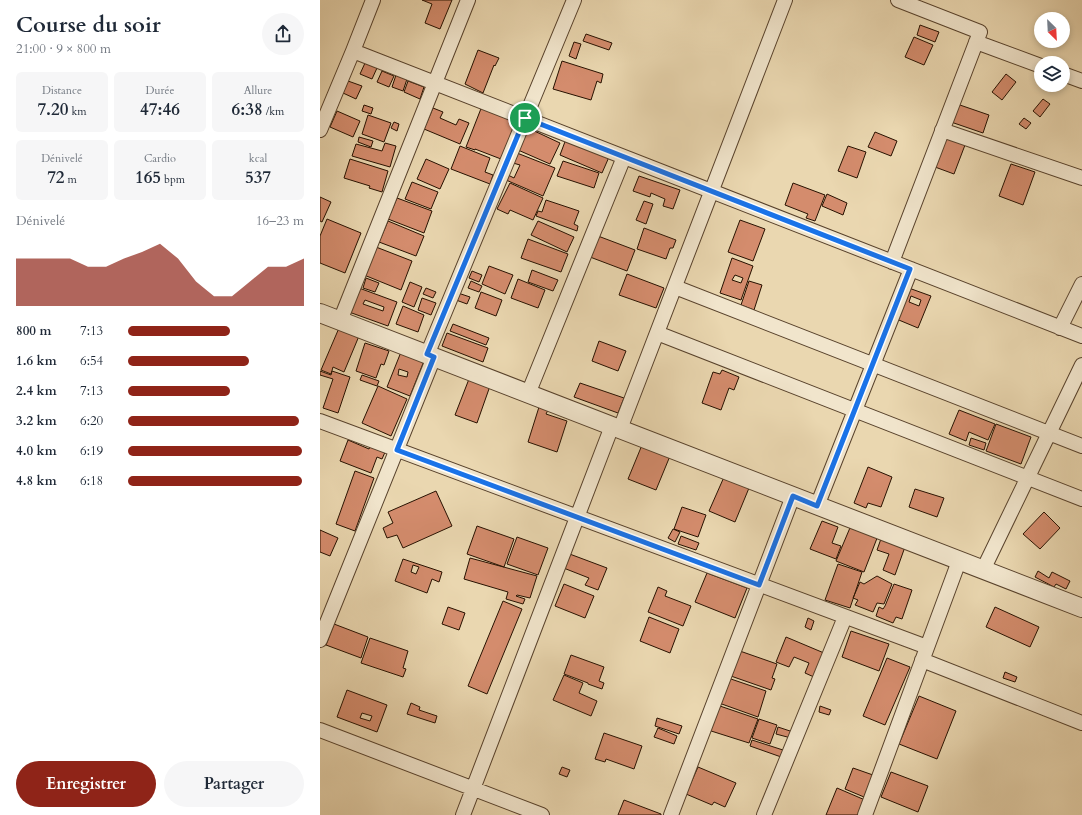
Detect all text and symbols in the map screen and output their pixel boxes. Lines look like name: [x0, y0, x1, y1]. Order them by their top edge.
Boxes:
text: Course du soir: [16, 10, 161, 40]
north arrow: [1034, 12, 1070, 48]
map controls: [1034, 12, 1070, 92]
button: share: [262, 13, 304, 55]
text: 21:00 · 9 × 800 m: [16, 40, 111, 58]
button: layers: [1034, 56, 1070, 92]
text: Distance: [42, 83, 82, 98]
text: Durée: [146, 83, 174, 98]
text: Allure: [244, 83, 272, 98]
text: 7.20: [37, 98, 68, 121]
text: 47:46: [140, 98, 180, 121]
text: 6:38: [232, 98, 263, 121]
pin: [508, 101, 542, 135]
text: km: [68, 104, 87, 119]
text: /km: [263, 104, 284, 119]
icon: arrive: [514, 107, 536, 129]
text: Dénivelé: [41, 151, 83, 166]
text: Cardio: [144, 151, 176, 166]
text: kcal: [249, 151, 267, 166]
text: 72: [47, 166, 65, 189]
text: 165: [135, 166, 161, 189]
text: 537: [245, 166, 271, 189]
text: m: [65, 172, 77, 187]
text: bpm: [161, 172, 185, 187]
text: Dénivelé: [16, 212, 65, 230]
text: 16–23 m: [256, 212, 304, 230]
text: 800 m: [16, 322, 51, 340]
text: 7:13: [80, 322, 103, 340]
text: 1.6 km: [16, 352, 57, 370]
text: 6:54: [80, 352, 103, 370]
text: 2.4 km: [16, 382, 57, 400]
text: 7:13: [80, 382, 103, 400]
text: 3.2 km: [16, 412, 57, 430]
text: 6:20: [80, 412, 103, 430]
text: 4.0 km: [16, 442, 57, 460]
text: 6:19: [80, 442, 103, 460]
text: 4.8 km: [16, 472, 57, 490]
text: 6:18: [80, 472, 103, 490]
button: Enregistrer: [16, 761, 156, 807]
button: Partager: [164, 761, 304, 807]

